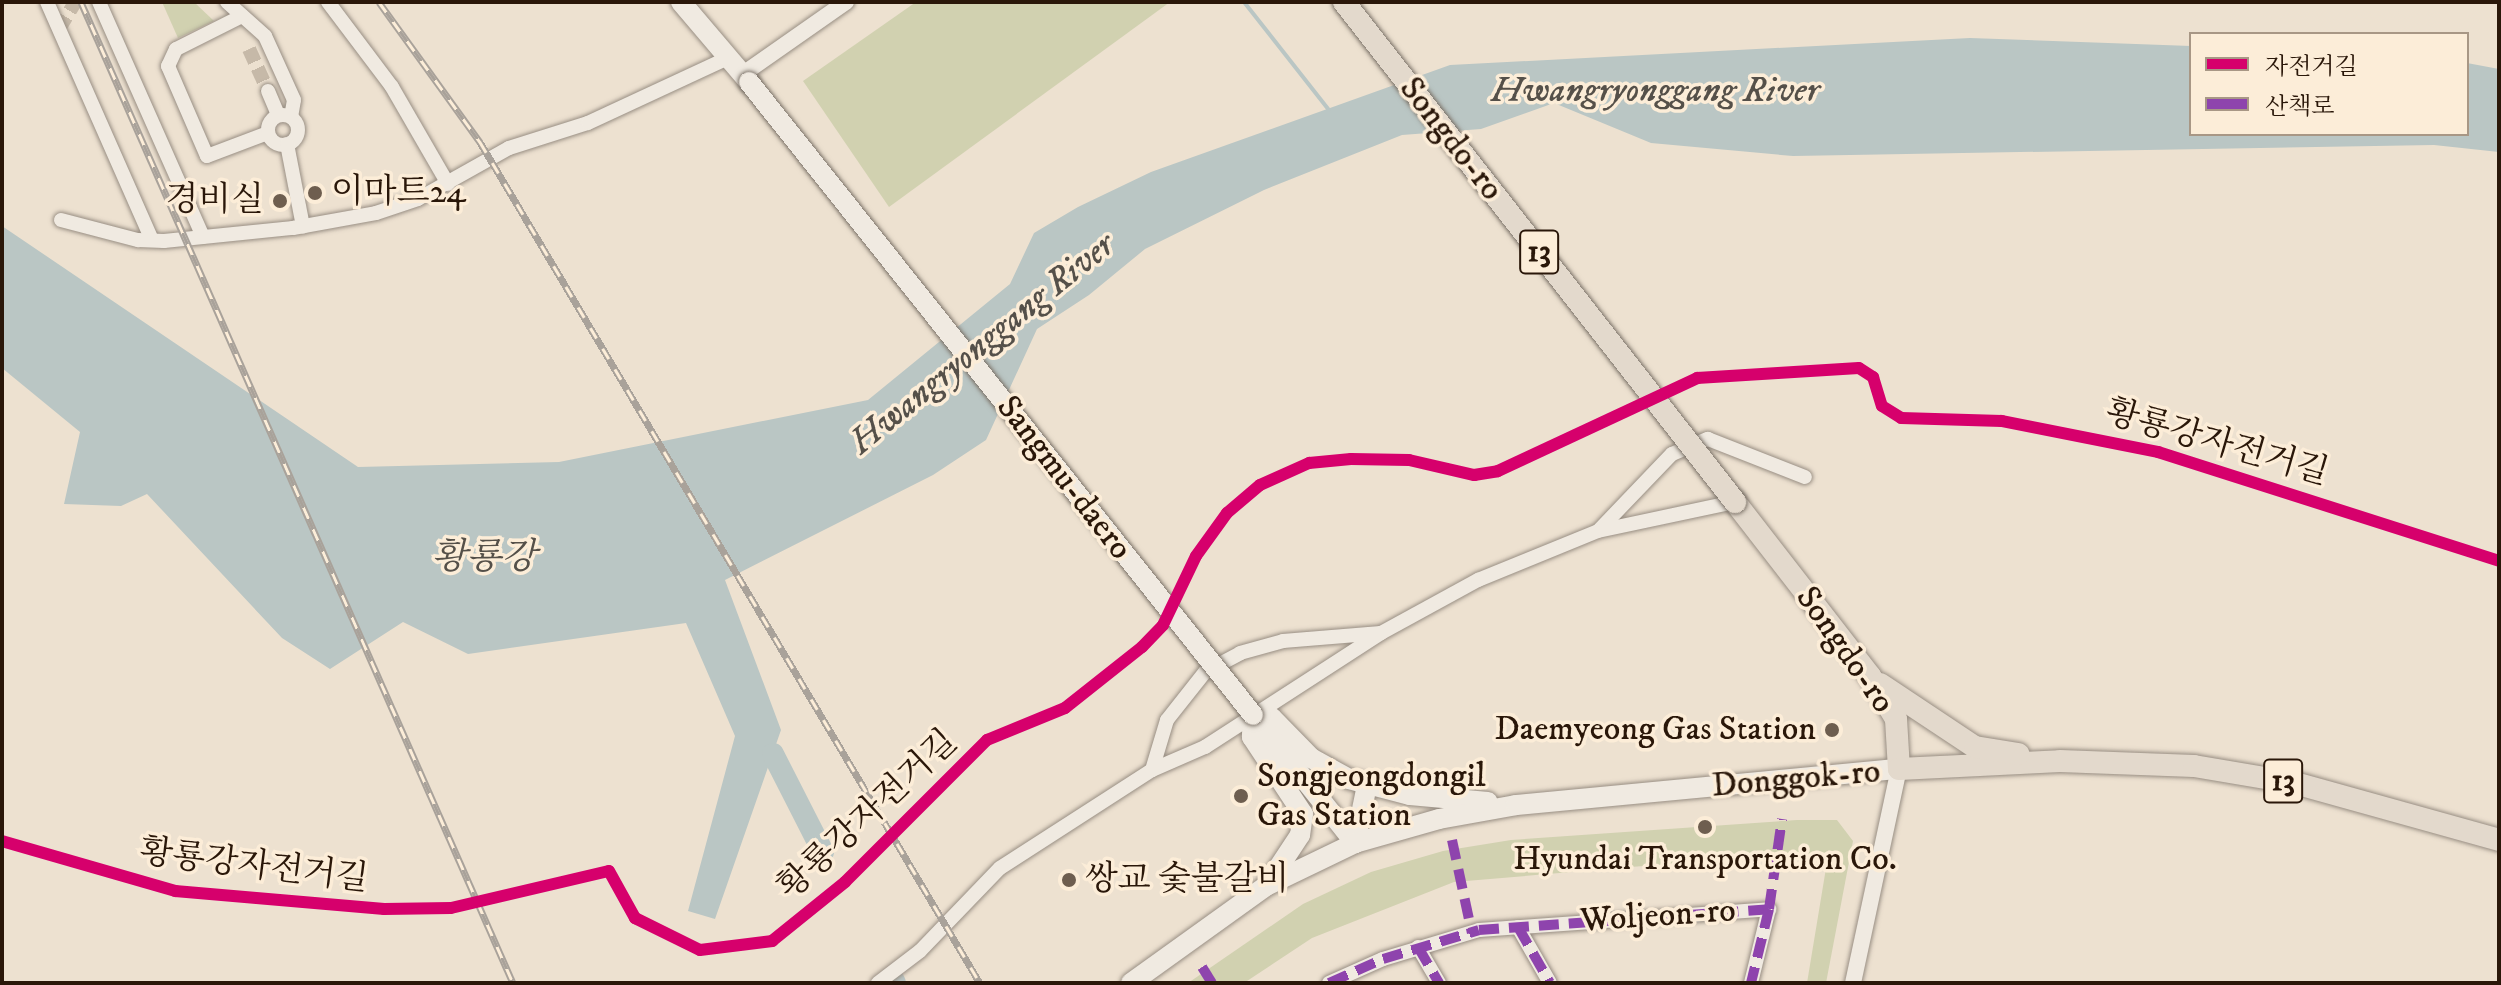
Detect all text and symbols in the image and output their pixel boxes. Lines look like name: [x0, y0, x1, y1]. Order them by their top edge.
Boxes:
legend: [2189, 32, 2469, 136]
text: 자전거길: [2265, 52, 2358, 82]
street label: Songdo-ro: [1390, 69, 1512, 209]
water label: Hwangryonggang River: [1491, 69, 1819, 113]
text: 산책로: [2265, 92, 2335, 122]
place label: 이마트24: [331, 173, 466, 213]
place label: 경비실: [165, 181, 264, 221]
marker: 이마트24: [306, 184, 324, 202]
marker: 경비실: [271, 192, 289, 210]
water label: Hwangryonggang River: [841, 224, 1123, 464]
road number: 13: [1519, 224, 1559, 280]
street label: Sangmu-daero: [987, 388, 1141, 568]
street label: 황룡강자전거길: [2101, 392, 2333, 494]
water label: 황룡강: [432, 536, 536, 580]
street label: Songdo-ro: [1787, 579, 1903, 721]
place label: Daemyeong Gas Station: [1495, 710, 1816, 750]
marker: Daemyeong Gas Station: [1823, 721, 1841, 739]
street label: 황룡강자전거길: [770, 722, 966, 908]
street label: Donggok-ro: [1710, 751, 1882, 807]
road number: 13: [2263, 753, 2303, 809]
place label: Songjeongdongil Gas Station: [1257, 756, 1486, 836]
marker: Songjeongdongil Gas Station: [1232, 787, 1250, 805]
marker: Hyundai Transportation Co.: [1696, 818, 1714, 836]
street label: 황룡강자전거길: [137, 832, 371, 900]
place label: Hyundai Transportation Co.: [1513, 840, 1897, 880]
place label: 쌍교 숯불갈비: [1085, 860, 1289, 900]
marker: 쌍교 숯불갈비: [1060, 871, 1078, 889]
street label: Woljeon-ro: [1579, 890, 1737, 942]

